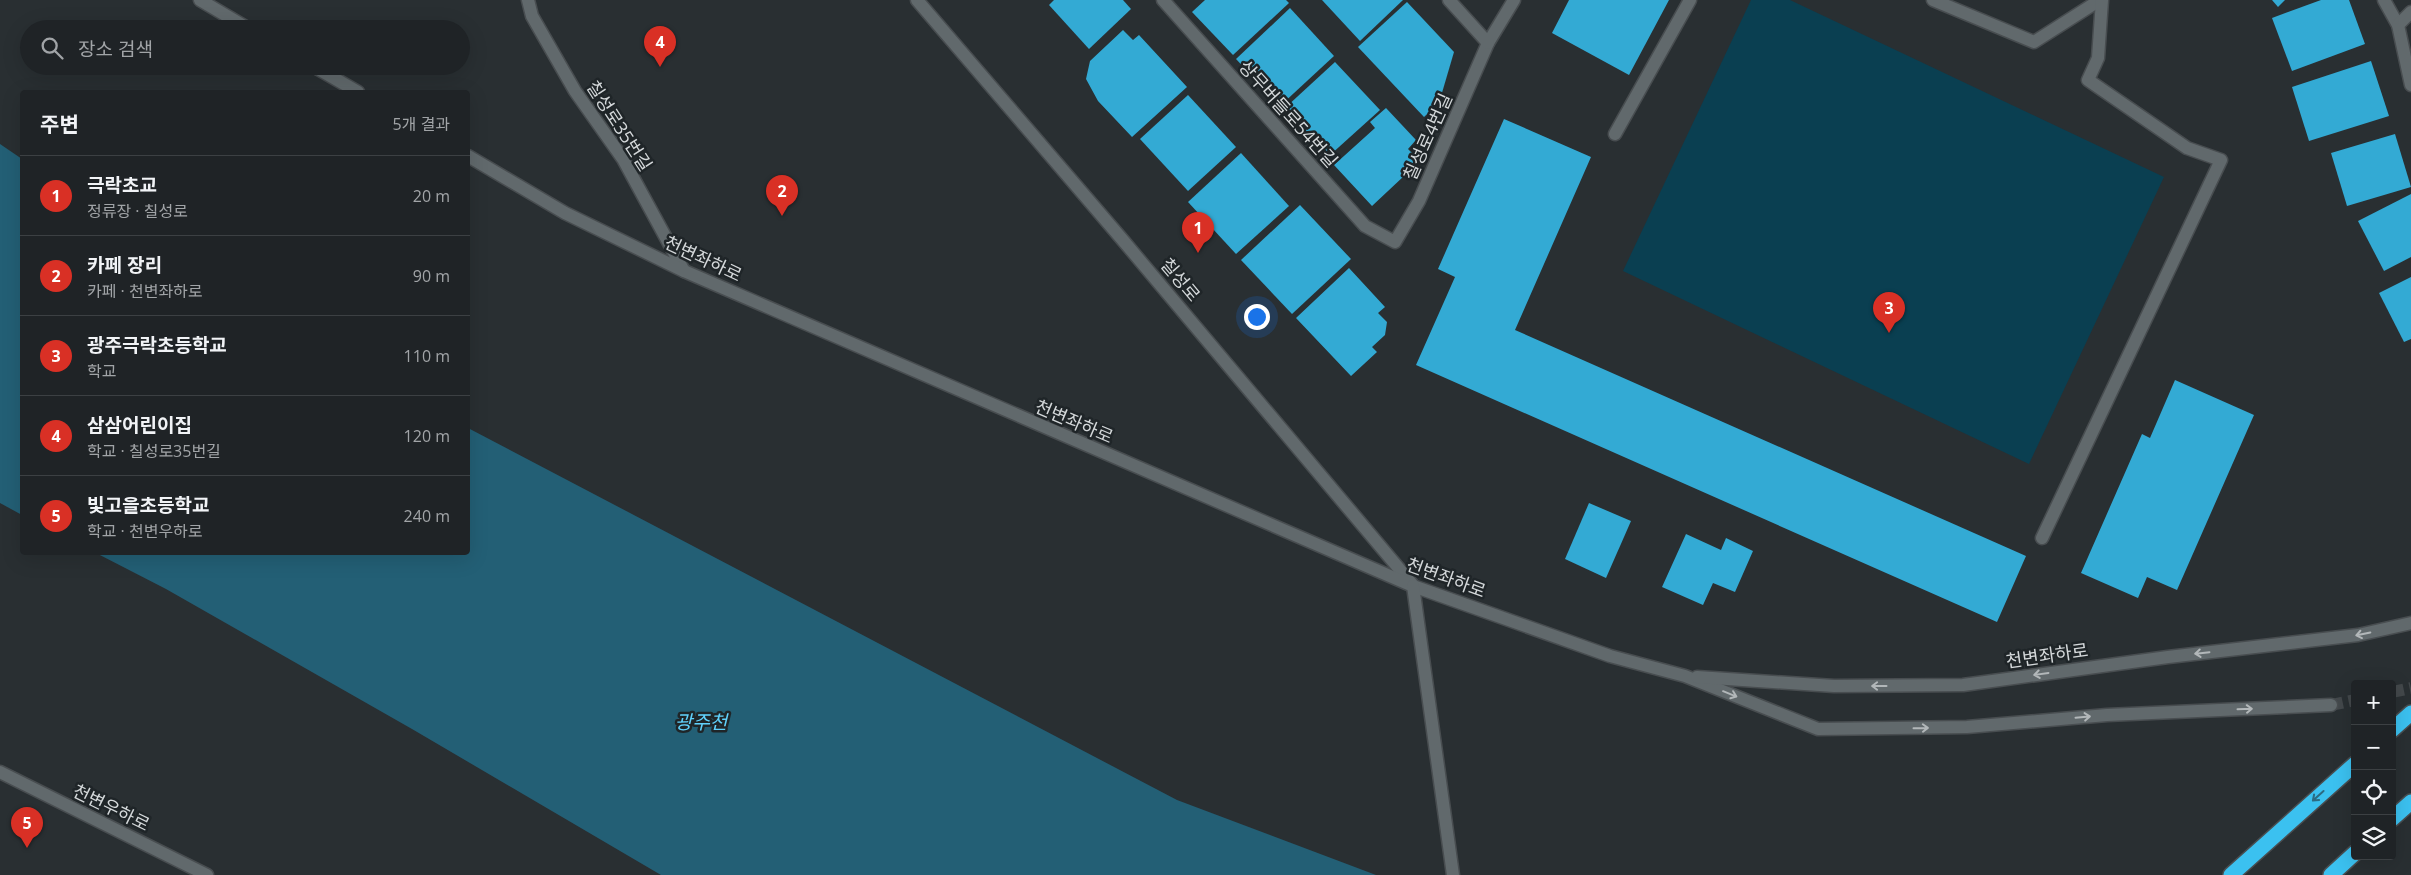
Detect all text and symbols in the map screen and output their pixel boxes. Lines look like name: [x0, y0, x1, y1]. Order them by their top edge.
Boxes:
search box: [20, 20, 470, 75]
pin: 4: [644, 26, 676, 67]
icon: search: [38, 34, 66, 62]
text: 장소 검색: [78, 36, 153, 62]
street label: 상무버들로54번길: [1234, 55, 1343, 172]
street label: 칠성로35번길: [582, 76, 658, 175]
street label: 칠성로4번길: [1397, 89, 1457, 184]
text: 주변: [40, 110, 79, 138]
text: 5개 결과: [393, 113, 450, 135]
text: 극락초교: [87, 172, 157, 198]
pin: 2: [766, 175, 798, 216]
text: 1: [51, 185, 61, 207]
text: 20 m: [413, 185, 450, 207]
text: 정류장 · 칠성로: [87, 200, 188, 222]
pin: 1: [1182, 212, 1214, 253]
street label: 천변좌하로: [661, 230, 746, 286]
text: 카페 장리: [87, 252, 162, 278]
street label: 칠성로: [1156, 253, 1206, 306]
text: 2: [51, 265, 61, 287]
text: 90 m: [413, 265, 450, 287]
text: 카페 · 천변좌하로: [87, 280, 203, 302]
pin: 3: [1873, 292, 1905, 333]
your location: [1244, 304, 1270, 330]
text: 광주극락초등학교: [87, 332, 227, 358]
text: 3: [51, 345, 61, 367]
text: 110 m: [404, 345, 450, 367]
text: 학교: [87, 360, 116, 382]
street label: 천변좌하로: [1032, 394, 1117, 448]
text: 삼삼어린이집: [87, 412, 192, 438]
text: 4: [51, 425, 61, 447]
text: 120 m: [404, 425, 450, 447]
text: 학교 · 칠성로35번길: [87, 440, 221, 462]
text: 빛고을초등학교: [87, 492, 209, 518]
text: 5: [51, 505, 61, 527]
text: 240 m: [404, 505, 450, 527]
text: 학교 · 천변우하로: [87, 520, 203, 542]
street label: 천변좌하로: [1403, 552, 1489, 602]
one-way arrow: [2356, 630, 2372, 639]
street label: 천변좌하로: [2004, 637, 2090, 673]
one-way arrow: [2194, 648, 2210, 658]
one-way arrow: [2033, 670, 2049, 680]
map controls: [2351, 680, 2396, 860]
button: +: [2351, 680, 2396, 725]
one-way arrow: [1872, 681, 1888, 691]
one-way arrow: [1722, 690, 1737, 699]
one-way arrow: [2236, 704, 2253, 714]
water label: 광주천: [675, 709, 729, 735]
one-way arrow: [2075, 712, 2091, 722]
one-way arrow: [1913, 723, 1929, 732]
button: −: [2351, 725, 2396, 770]
button: locate: [2351, 770, 2396, 815]
street label: 천변우하로: [69, 778, 154, 836]
one-way arrow: [2312, 790, 2325, 802]
pin: 5: [11, 807, 43, 848]
button: layers: [2351, 815, 2396, 860]

